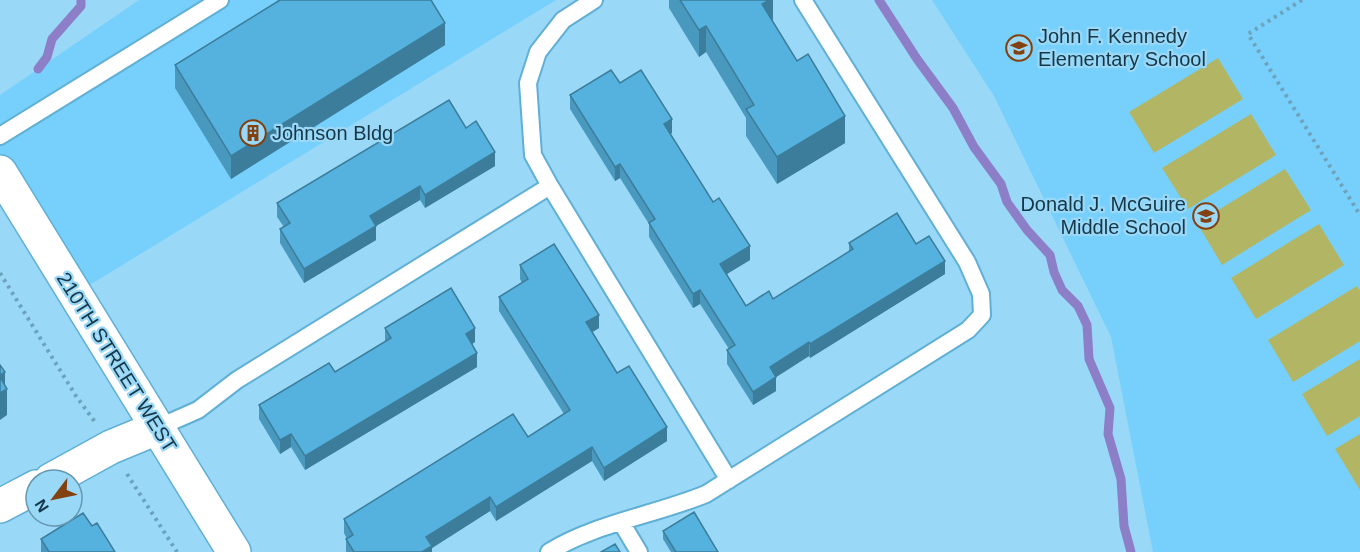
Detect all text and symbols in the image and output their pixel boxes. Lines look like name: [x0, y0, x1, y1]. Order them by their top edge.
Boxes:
place label: John F. Kennedy Elementary School: [1038, 25, 1206, 70]
school or university icon: John F. Kennedy Elementary School: [1004, 33, 1034, 63]
building icon: Johnson Bldg: [238, 118, 268, 148]
place label: Johnson Bldg: [272, 122, 393, 144]
place label: Donald J. McGuire Middle School: [1020, 193, 1186, 238]
school or university icon: Donald J. McGuire Middle School: [1191, 201, 1221, 231]
street label: 210TH STREET WEST: [53, 268, 181, 456]
north arrow: [24, 468, 84, 528]
text: N: [31, 496, 52, 515]

